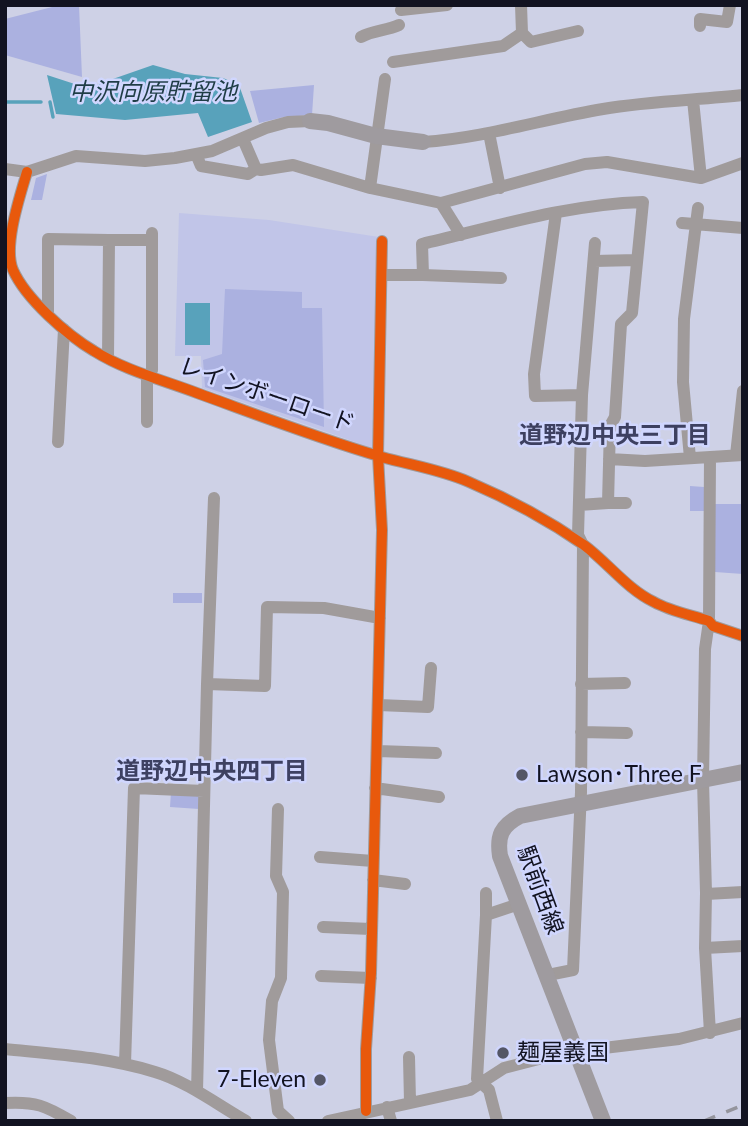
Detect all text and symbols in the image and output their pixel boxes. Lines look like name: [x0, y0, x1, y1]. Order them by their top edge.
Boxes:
water label: 中沢向原貯留池: [69, 78, 237, 106]
street label: レインボーロード: [176, 352, 358, 438]
district label: 道野辺中央三丁目: [519, 421, 711, 449]
district label: 道野辺中央四丁目: [116, 757, 308, 785]
place label: Lawson･Three F: [536, 761, 702, 789]
marker: Lawson･Three F: [514, 767, 530, 783]
street label: 駅前西線: [511, 842, 569, 938]
place label: 麺屋義国: [517, 1039, 609, 1067]
marker: 麺屋義国: [495, 1045, 511, 1061]
place label: 7-Eleven: [217, 1066, 306, 1094]
marker: 7-Eleven: [312, 1072, 328, 1088]

